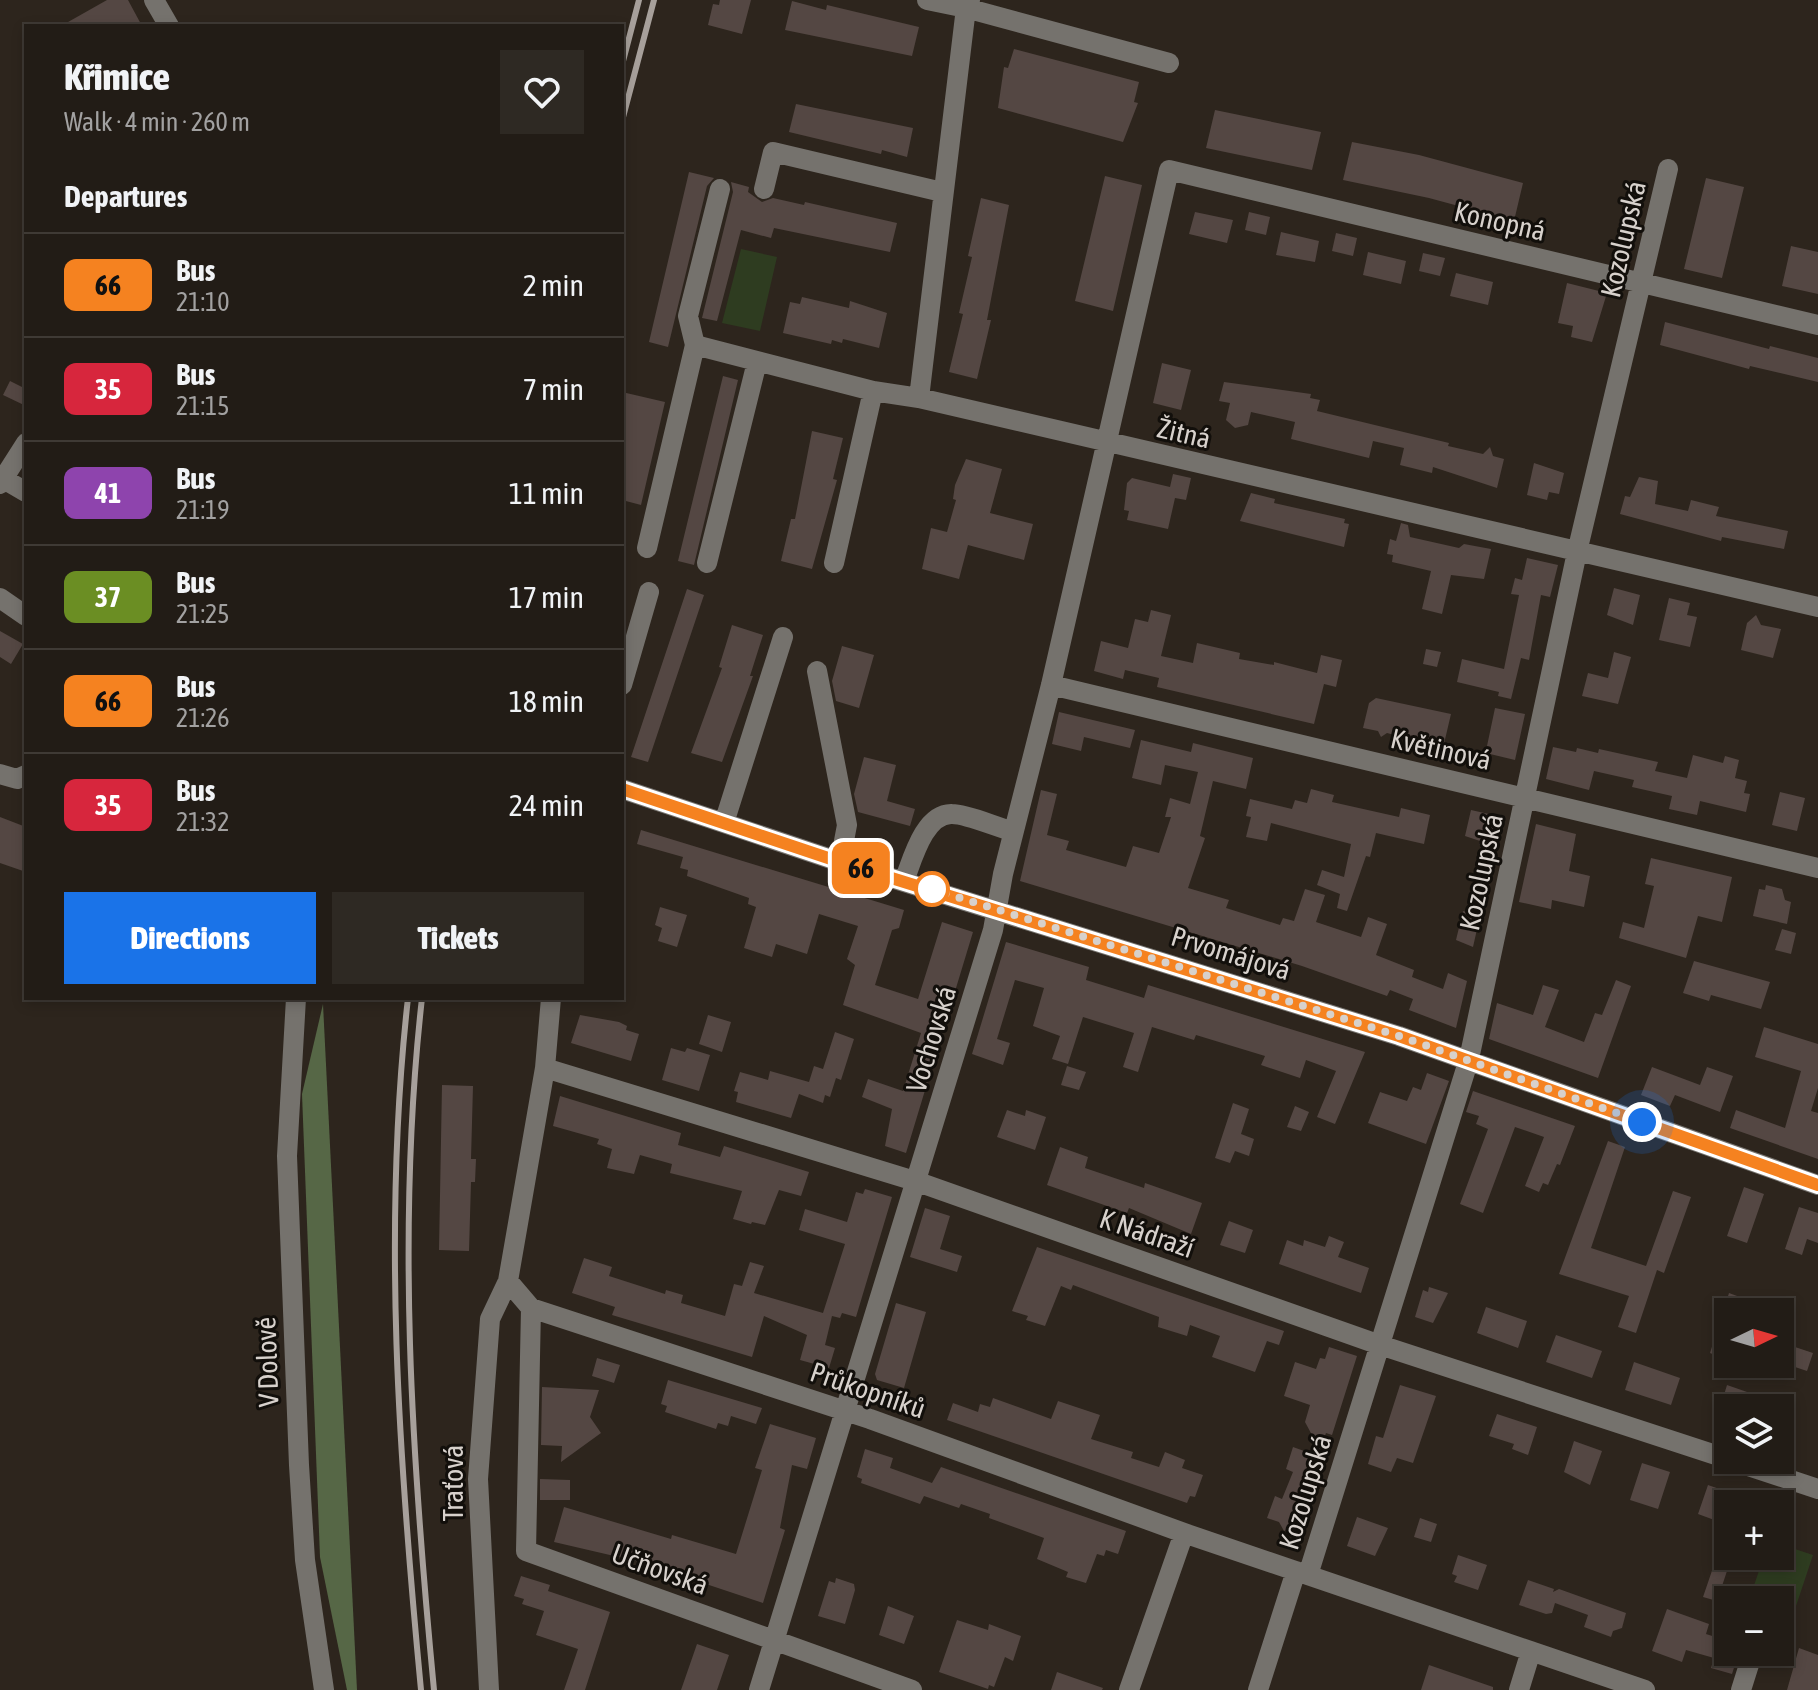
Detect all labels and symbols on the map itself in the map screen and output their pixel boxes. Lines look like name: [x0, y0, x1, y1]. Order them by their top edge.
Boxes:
street label: Kozolupská: [1594, 178, 1652, 300]
street label: Konopná: [1451, 195, 1549, 247]
street label: Žitná: [1154, 411, 1214, 455]
street label: Květinová: [1388, 722, 1494, 776]
street label: Kozolupská: [1453, 811, 1509, 933]
line badge: 66: [825, 842, 897, 894]
unlabelled marker: [915, 872, 949, 906]
street label: Prvomájová: [1167, 920, 1295, 986]
street label: Vochovská: [900, 982, 962, 1096]
your location: [1622, 1102, 1662, 1142]
street label: K Nádraží: [1096, 1202, 1198, 1264]
north arrow: [1714, 1298, 1794, 1378]
street label: V Dolově: [249, 1316, 285, 1408]
street label: Průkopníků: [806, 1355, 930, 1425]
street label: Kozolupská: [1272, 1431, 1338, 1553]
street label: Traťová: [437, 1445, 469, 1521]
street label: Učňovská: [607, 1537, 713, 1601]

